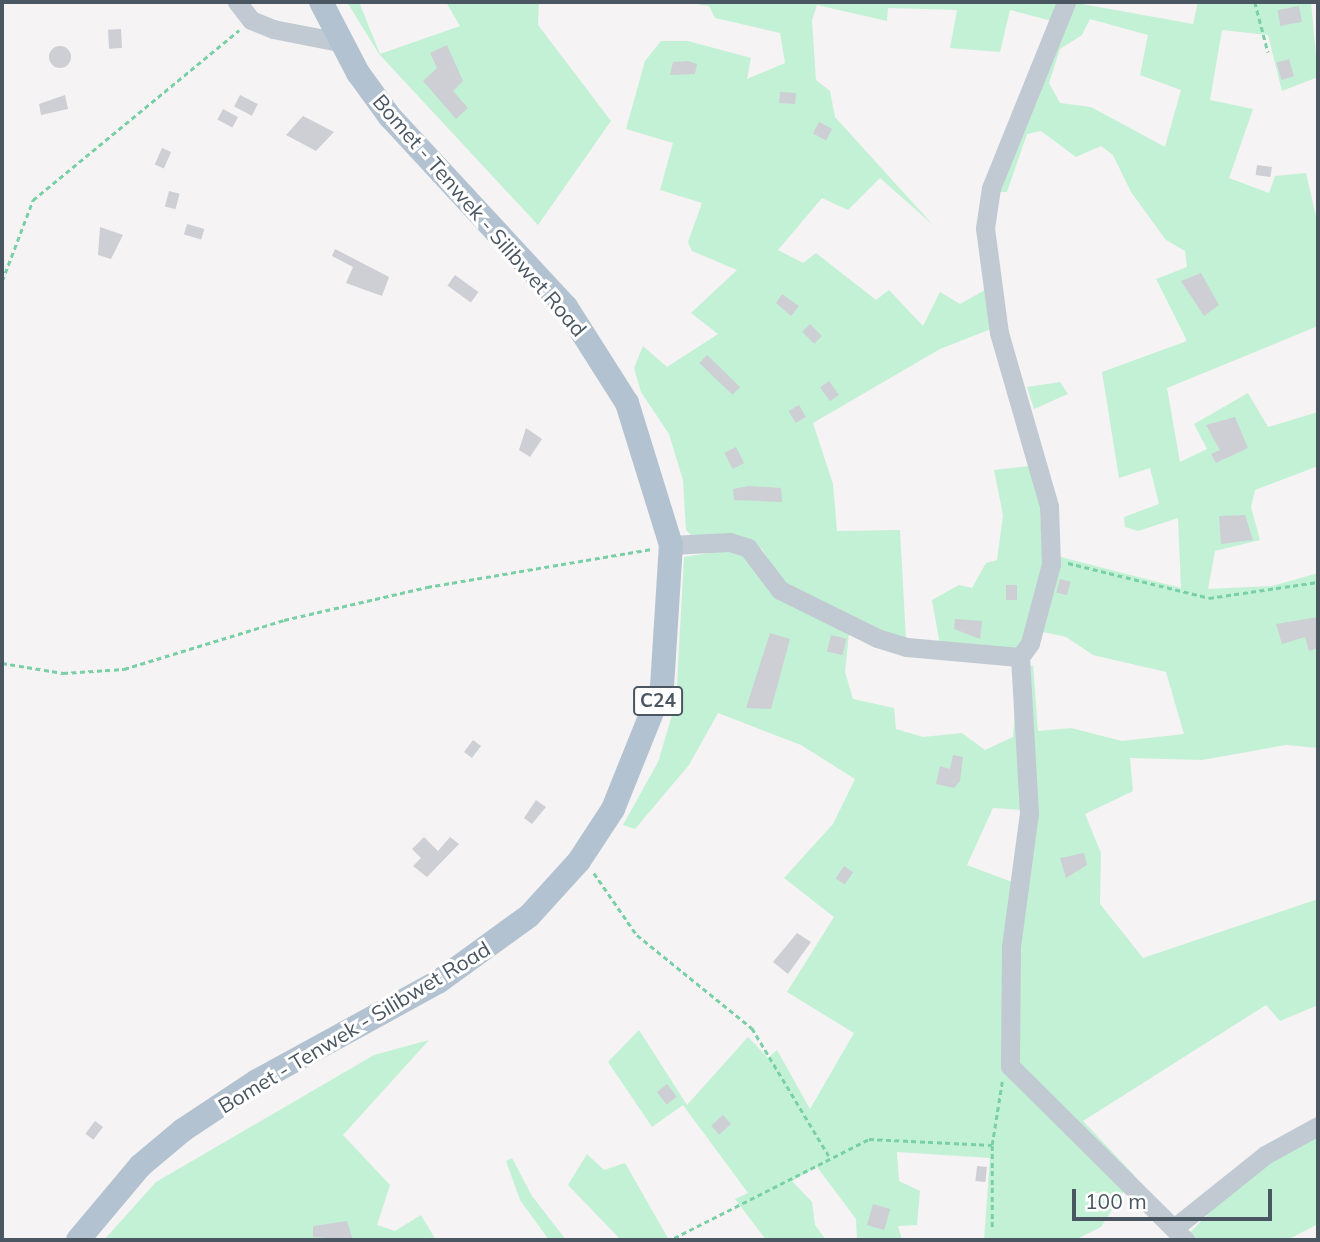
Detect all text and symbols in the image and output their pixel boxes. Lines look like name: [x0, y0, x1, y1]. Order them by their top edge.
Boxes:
street label: Bomet - Tenwek - Silibwet Road: [368, 89, 592, 341]
road number: C24: [632, 686, 684, 716]
street label: Bomet - Tenwek - Silibwet Road: [213, 936, 495, 1118]
scale bar: [1075, 1176, 1274, 1220]
text: 100 m: [1085, 1188, 1147, 1214]

